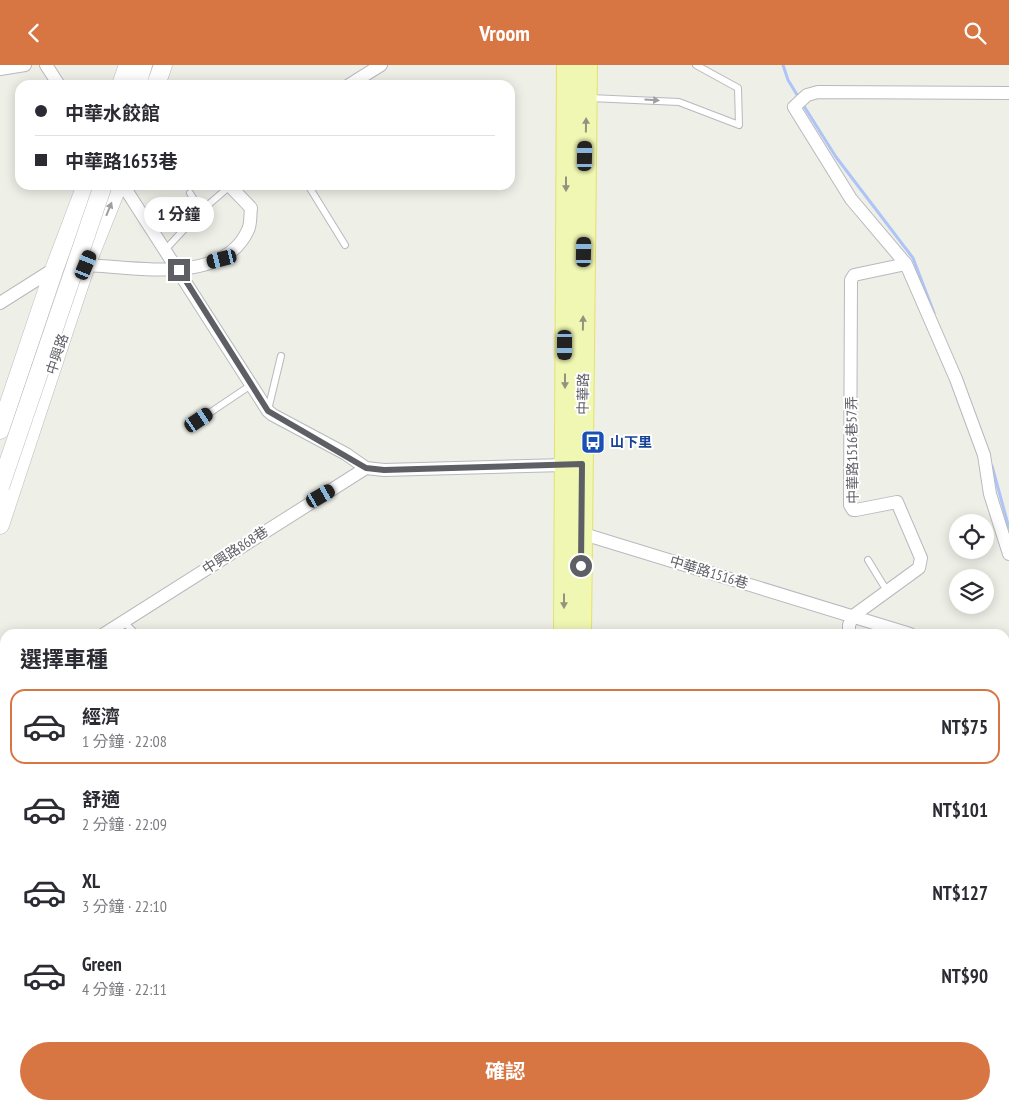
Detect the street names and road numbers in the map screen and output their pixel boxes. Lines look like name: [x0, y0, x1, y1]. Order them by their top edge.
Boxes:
street label: 中興路: [42, 331, 72, 377]
street label: 中華路: [574, 373, 592, 415]
street label: 中華路1516巷57弄: [842, 396, 862, 504]
street label: 中興路868巷: [199, 522, 271, 578]
street label: 中華路1516巷: [668, 552, 750, 592]

